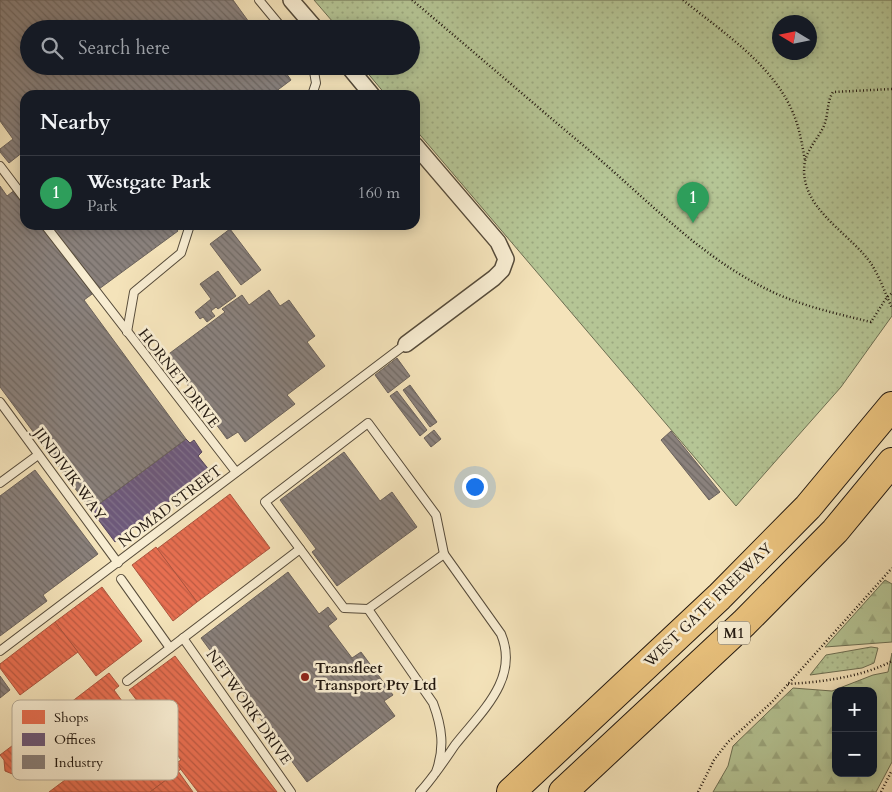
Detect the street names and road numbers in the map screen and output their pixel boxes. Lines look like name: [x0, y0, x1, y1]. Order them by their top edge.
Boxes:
street label: HORNET DRIVE: [134, 324, 224, 432]
street label: JINDIVIK WAY: [28, 422, 111, 525]
street label: NOMAD STREET: [114, 460, 226, 552]
street label: WEST GATE FREEWAY: [639, 538, 777, 672]
road number: M1: [718, 622, 750, 644]
street label: NETWORK DRIVE: [202, 645, 296, 769]

